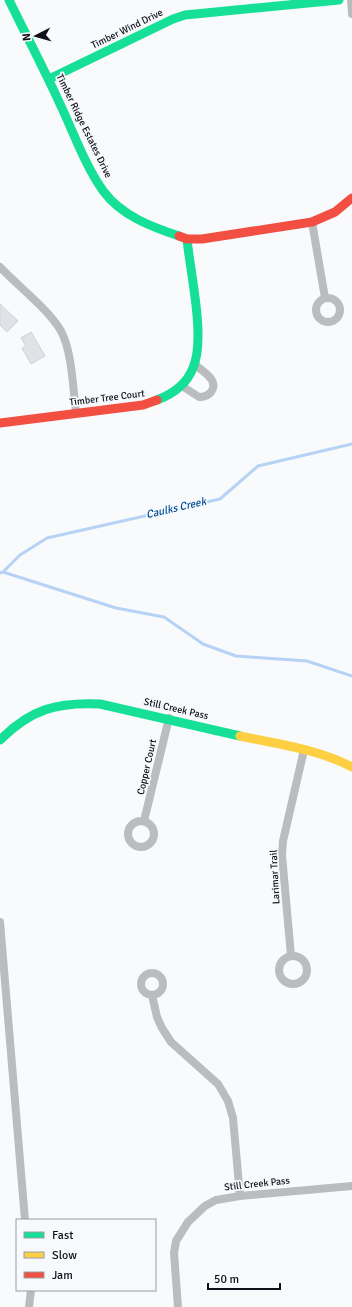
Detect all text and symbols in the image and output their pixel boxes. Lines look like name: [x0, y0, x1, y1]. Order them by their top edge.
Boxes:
street label: Timber Wind Drive: [89, 6, 165, 52]
north arrow: [16, 16, 56, 56]
text: N: [20, 33, 33, 41]
street label: Timber Ridge Estates Drive: [54, 72, 114, 180]
street label: Timber Tree Court: [69, 387, 146, 409]
water label: Caulks Creek: [145, 494, 209, 521]
street label: Still Creek Pass: [143, 696, 210, 722]
street label: Copper Court: [135, 738, 159, 796]
street label: Larimar Trail: [268, 849, 282, 905]
street label: Still Creek Pass: [224, 1175, 291, 1193]
legend: [16, 1219, 156, 1291]
text: Fast: [52, 1228, 73, 1243]
text: Slow: [52, 1248, 77, 1263]
scale bar: [208, 1265, 280, 1291]
text: Jam: [52, 1268, 73, 1283]
text: 50 m: [214, 1272, 239, 1287]

